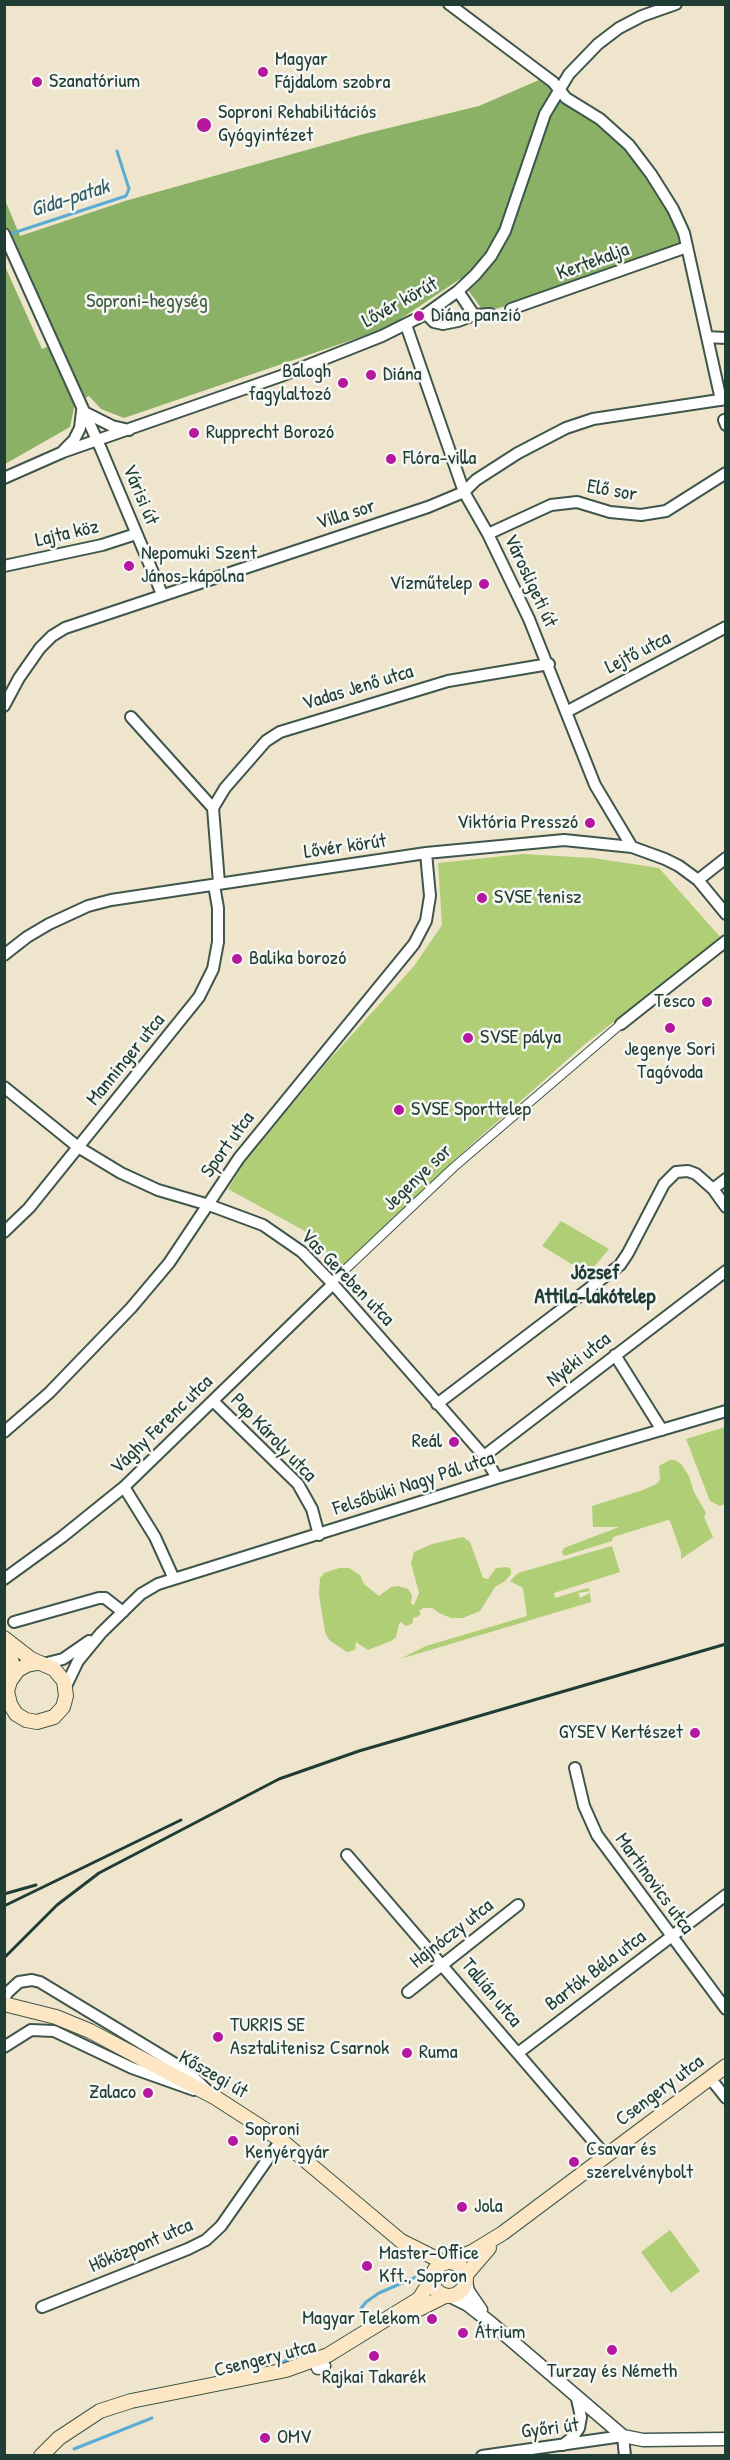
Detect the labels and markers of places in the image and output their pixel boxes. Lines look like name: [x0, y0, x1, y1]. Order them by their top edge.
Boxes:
place label: Magyar Fájdalom szobra: [275, 48, 390, 95]
marker: Magyar Fájdalom szobra: [256, 65, 270, 79]
place label: Szanatórium: [49, 70, 140, 94]
marker: Szanatórium: [30, 75, 44, 89]
place label: Soproni Rehabilitációs Gyógyintézet: [218, 101, 376, 148]
marker: Soproni Rehabilitációs Gyógyintézet: [195, 116, 213, 134]
place label: Diána panzió: [431, 304, 521, 328]
marker: Diána panzió: [412, 309, 426, 323]
place label: Balogh fagylaltozó: [249, 360, 331, 407]
place label: Diána: [383, 363, 422, 387]
marker: Diána: [364, 368, 378, 382]
marker: Balogh fagylaltozó: [336, 376, 350, 390]
place label: Rupprecht Borozó: [206, 421, 334, 445]
marker: Rupprecht Borozó: [187, 426, 201, 440]
place label: Flóra-villa: [403, 447, 476, 471]
marker: Flóra-villa: [384, 452, 398, 466]
place label: Nepomuki Szent János-kápolna: [141, 542, 257, 589]
marker: Nepomuki Szent János-kápolna: [122, 559, 136, 573]
place label: Vízműtelep: [389, 572, 472, 596]
marker: Vízműtelep: [477, 577, 491, 591]
place label: Viktória Presszó: [457, 811, 578, 835]
marker: Viktória Presszó: [583, 816, 597, 830]
place label: SVSE tenisz: [494, 886, 582, 910]
marker: SVSE tenisz: [475, 891, 489, 905]
place label: Balika borozó: [249, 947, 346, 971]
marker: Balika borozó: [230, 952, 244, 966]
place label: Tesco: [654, 990, 695, 1014]
marker: Tesco: [700, 995, 714, 1009]
marker: Jegenye Sori Tagóvoda: [663, 1021, 677, 1035]
place label: SVSE pálya: [480, 1026, 561, 1050]
marker: SVSE pálya: [461, 1031, 475, 1045]
place label: Jegenye Sori Tagóvoda: [624, 1038, 716, 1085]
place label: SVSE Sporttelep: [411, 1098, 531, 1122]
marker: SVSE Sporttelep: [392, 1103, 406, 1117]
place label: Reál: [412, 1430, 442, 1454]
marker: Reál: [447, 1435, 461, 1449]
place label: GYSEV Kertészet: [559, 1721, 683, 1745]
marker: GYSEV Kertészet: [688, 1726, 702, 1740]
place label: TURRIS SE Asztalitenisz Csarnok: [230, 2014, 389, 2061]
marker: TURRIS SE Asztalitenisz Csarnok: [211, 2030, 225, 2044]
place label: Ruma: [419, 2041, 458, 2065]
marker: Ruma: [400, 2046, 414, 2060]
place label: Zalaco: [89, 2081, 136, 2105]
marker: Zalaco: [141, 2086, 155, 2100]
place label: Soproni Kenyérgyár: [245, 2118, 329, 2165]
marker: Soproni Kenyérgyár: [226, 2134, 240, 2148]
place label: Csavar és szerelvénybolt: [586, 2138, 693, 2185]
marker: Csavar és szerelvénybolt: [567, 2155, 581, 2169]
place label: Jola: [474, 2195, 503, 2219]
marker: Jola: [455, 2200, 469, 2214]
place label: Master-Office Kft., Sopron: [379, 2242, 479, 2289]
marker: Master-Office Kft., Sopron: [360, 2259, 374, 2273]
place label: Magyar Telekom: [302, 2307, 420, 2331]
marker: Magyar Telekom: [425, 2312, 439, 2326]
place label: Átrium: [475, 2321, 525, 2345]
marker: Átrium: [456, 2326, 470, 2340]
marker: Turzay és Németh: [605, 2343, 619, 2357]
marker: Rajkai Takarék: [367, 2349, 381, 2363]
place label: Turzay és Németh: [547, 2360, 677, 2384]
place label: Rajkai Takarék: [322, 2366, 426, 2390]
place label: OMV: [277, 2426, 311, 2450]
marker: OMV: [258, 2431, 272, 2445]

